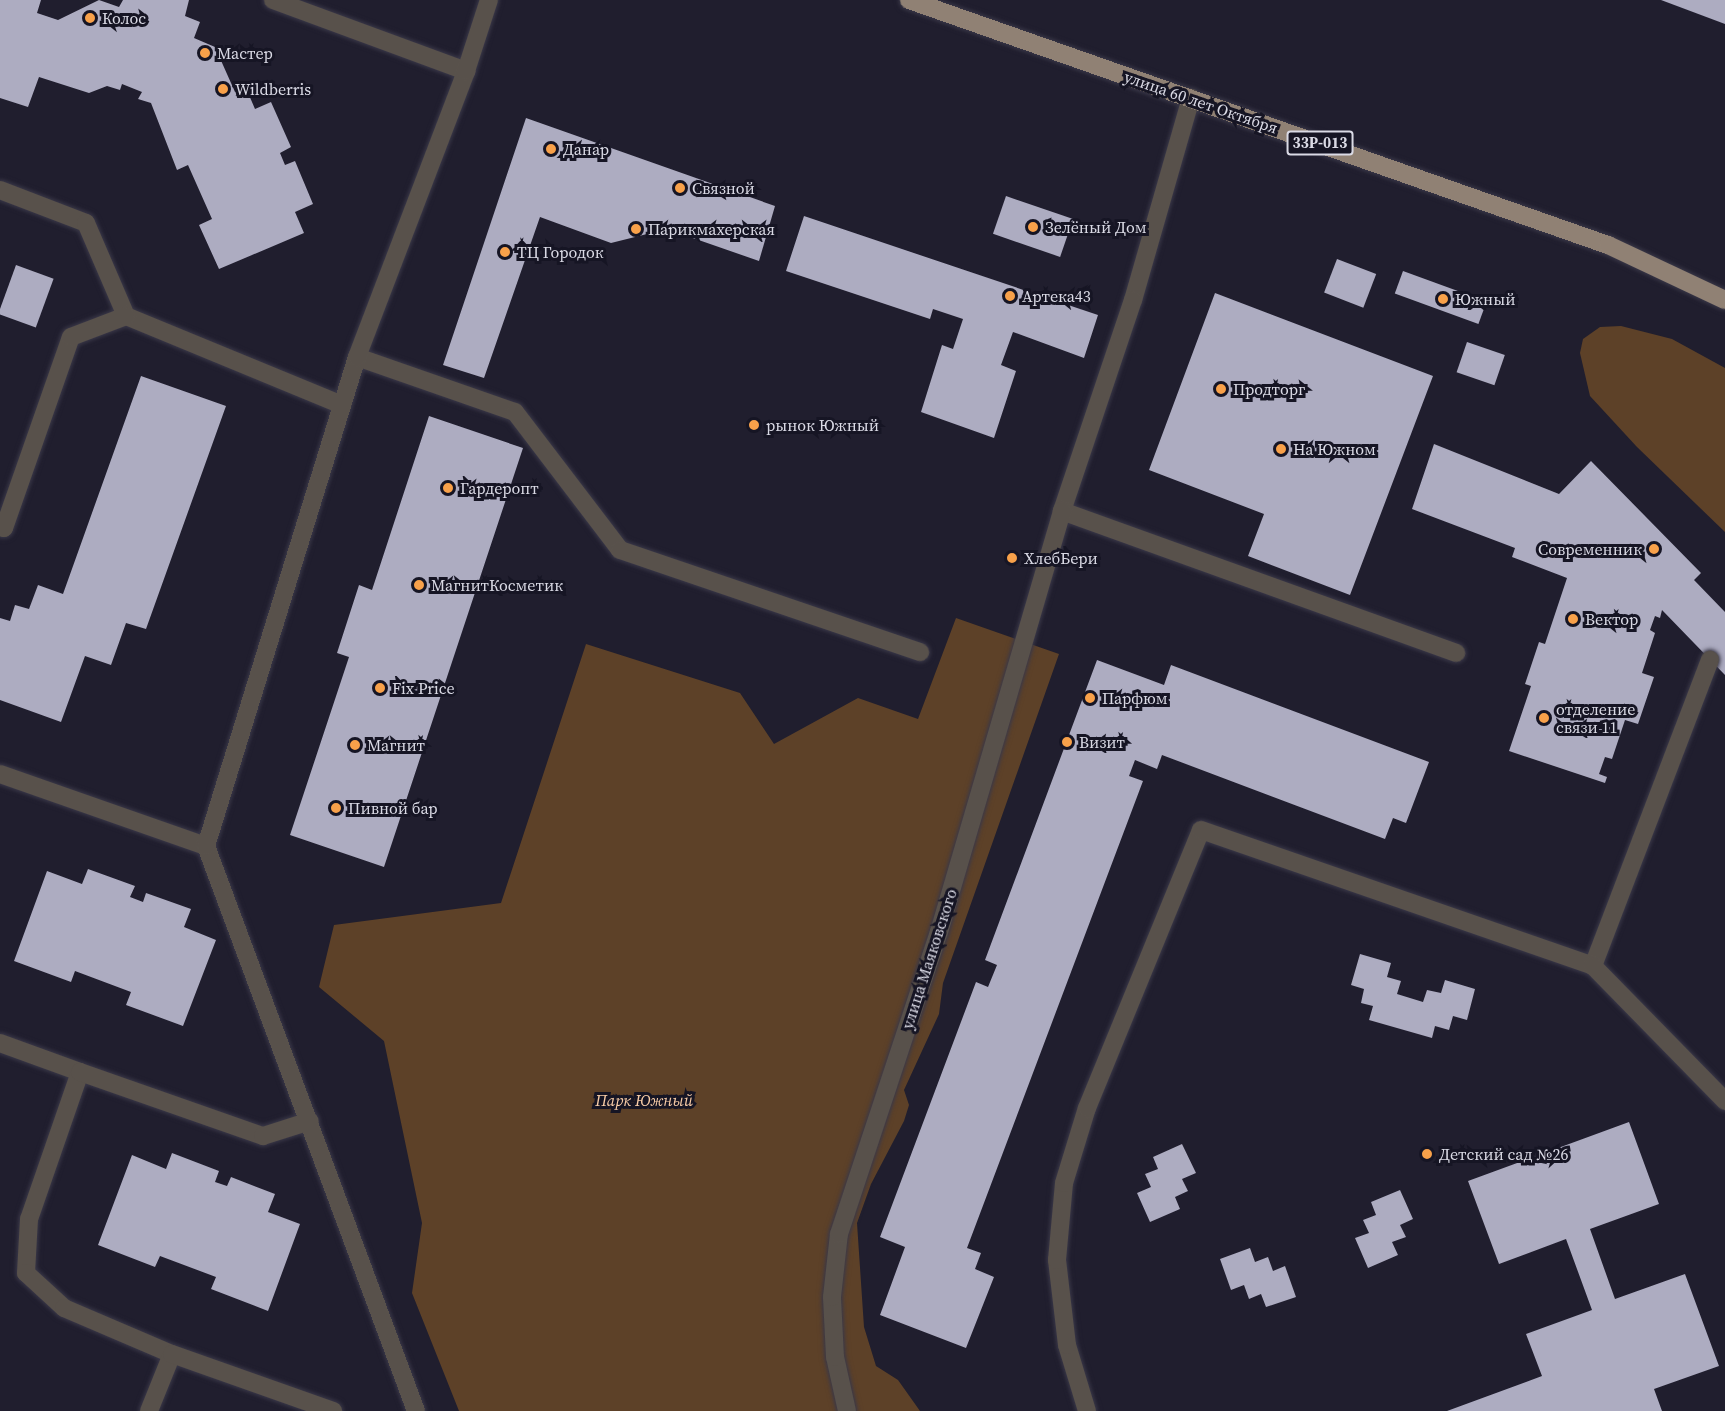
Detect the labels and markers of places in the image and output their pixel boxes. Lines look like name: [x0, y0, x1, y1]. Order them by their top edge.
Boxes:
place label: Колос: [102, 8, 146, 28]
marker: Колос: [83, 11, 97, 25]
place label: Мастер: [217, 43, 273, 63]
marker: Мастер: [198, 46, 212, 60]
place label: Wildberris: [235, 79, 311, 99]
marker: Wildberris: [216, 82, 230, 96]
place label: Данар: [563, 139, 609, 159]
marker: Данар: [544, 142, 558, 156]
place label: Связной: [692, 178, 755, 198]
marker: Связной: [673, 181, 687, 195]
place label: Зелёный Дом: [1045, 217, 1147, 237]
place label: Парикмахерская: [648, 219, 775, 239]
marker: Зелёный Дом: [1026, 220, 1040, 234]
marker: Парикмахерская: [629, 222, 643, 236]
place label: ТЦ Городок: [517, 242, 604, 262]
marker: ТЦ Городок: [498, 245, 512, 259]
place label: Артека43: [1022, 286, 1091, 306]
marker: Артека43: [1003, 289, 1017, 303]
place label: Южный: [1455, 289, 1515, 309]
marker: Южный: [1436, 292, 1450, 306]
place label: Продторг: [1233, 379, 1305, 399]
marker: Продторг: [1214, 382, 1228, 396]
place label: рынок Южный: [766, 415, 879, 435]
marker: рынок Южный: [747, 418, 761, 432]
place label: На Южном: [1293, 439, 1376, 459]
marker: На Южном: [1274, 442, 1288, 456]
place label: Гардеропт: [460, 478, 539, 498]
marker: Гардеропт: [441, 481, 455, 495]
place label: Современник: [1538, 539, 1642, 559]
marker: Современник: [1647, 542, 1661, 556]
place label: ХлебБери: [1024, 548, 1098, 568]
marker: ХлебБери: [1005, 551, 1019, 565]
place label: МагнитКосметик: [431, 575, 563, 595]
marker: МагнитКосметик: [412, 578, 426, 592]
place label: Вектор: [1585, 609, 1638, 629]
marker: Вектор: [1566, 612, 1580, 626]
place label: Fix Price: [392, 678, 455, 698]
marker: Fix Price: [373, 681, 387, 695]
place label: Парфюм: [1102, 688, 1168, 708]
marker: Парфюм: [1083, 691, 1097, 705]
place label: отделение связи 11: [1556, 699, 1635, 737]
marker: отделение связи 11: [1537, 711, 1551, 725]
place label: Визит: [1079, 732, 1125, 752]
place label: Магнит: [367, 735, 425, 755]
marker: Визит: [1060, 735, 1074, 749]
marker: Магнит: [348, 738, 362, 752]
place label: Пивной бар: [348, 798, 438, 818]
marker: Пивной бар: [329, 801, 343, 815]
place label: Детский сад №26: [1439, 1144, 1568, 1164]
marker: Детский сад №26: [1420, 1147, 1434, 1161]

